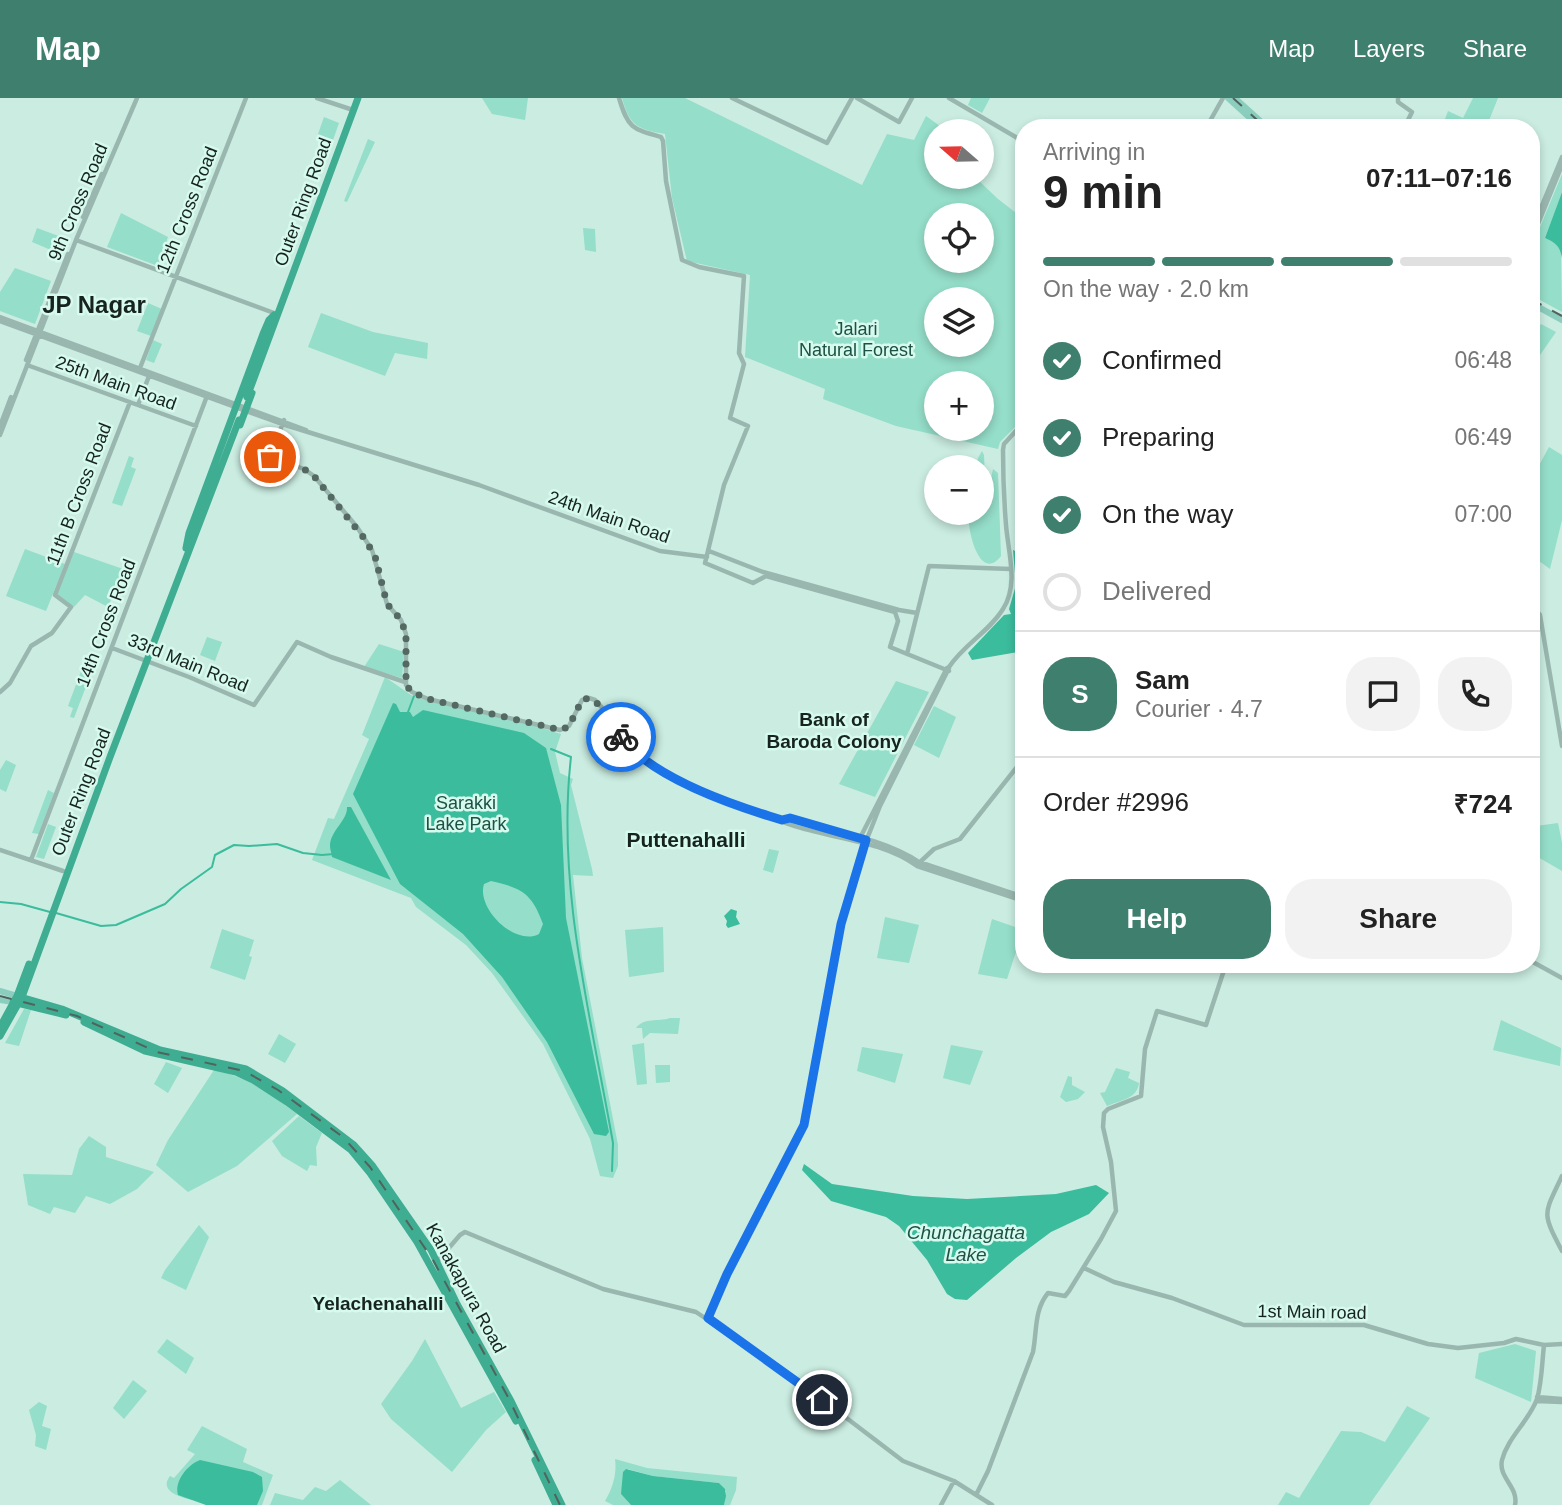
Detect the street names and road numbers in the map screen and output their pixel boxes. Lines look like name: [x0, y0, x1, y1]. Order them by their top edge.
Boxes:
street label: Outer Ring Road: [271, 135, 335, 269]
street label: 9th Cross Road: [44, 141, 112, 263]
street label: 12th Cross Road: [152, 144, 222, 276]
street label: 25th Main Road: [53, 352, 179, 414]
street label: 11th B Cross Road: [43, 420, 115, 568]
street label: 24th Main Road: [546, 487, 672, 547]
street label: 14th Cross Road: [72, 556, 140, 690]
street label: 33rd Main Road: [125, 630, 251, 696]
street label: Outer Ring Road: [47, 725, 115, 859]
street label: Kanakapura Road: [422, 1220, 510, 1356]
street label: 1st Main road: [1257, 1301, 1367, 1323]

